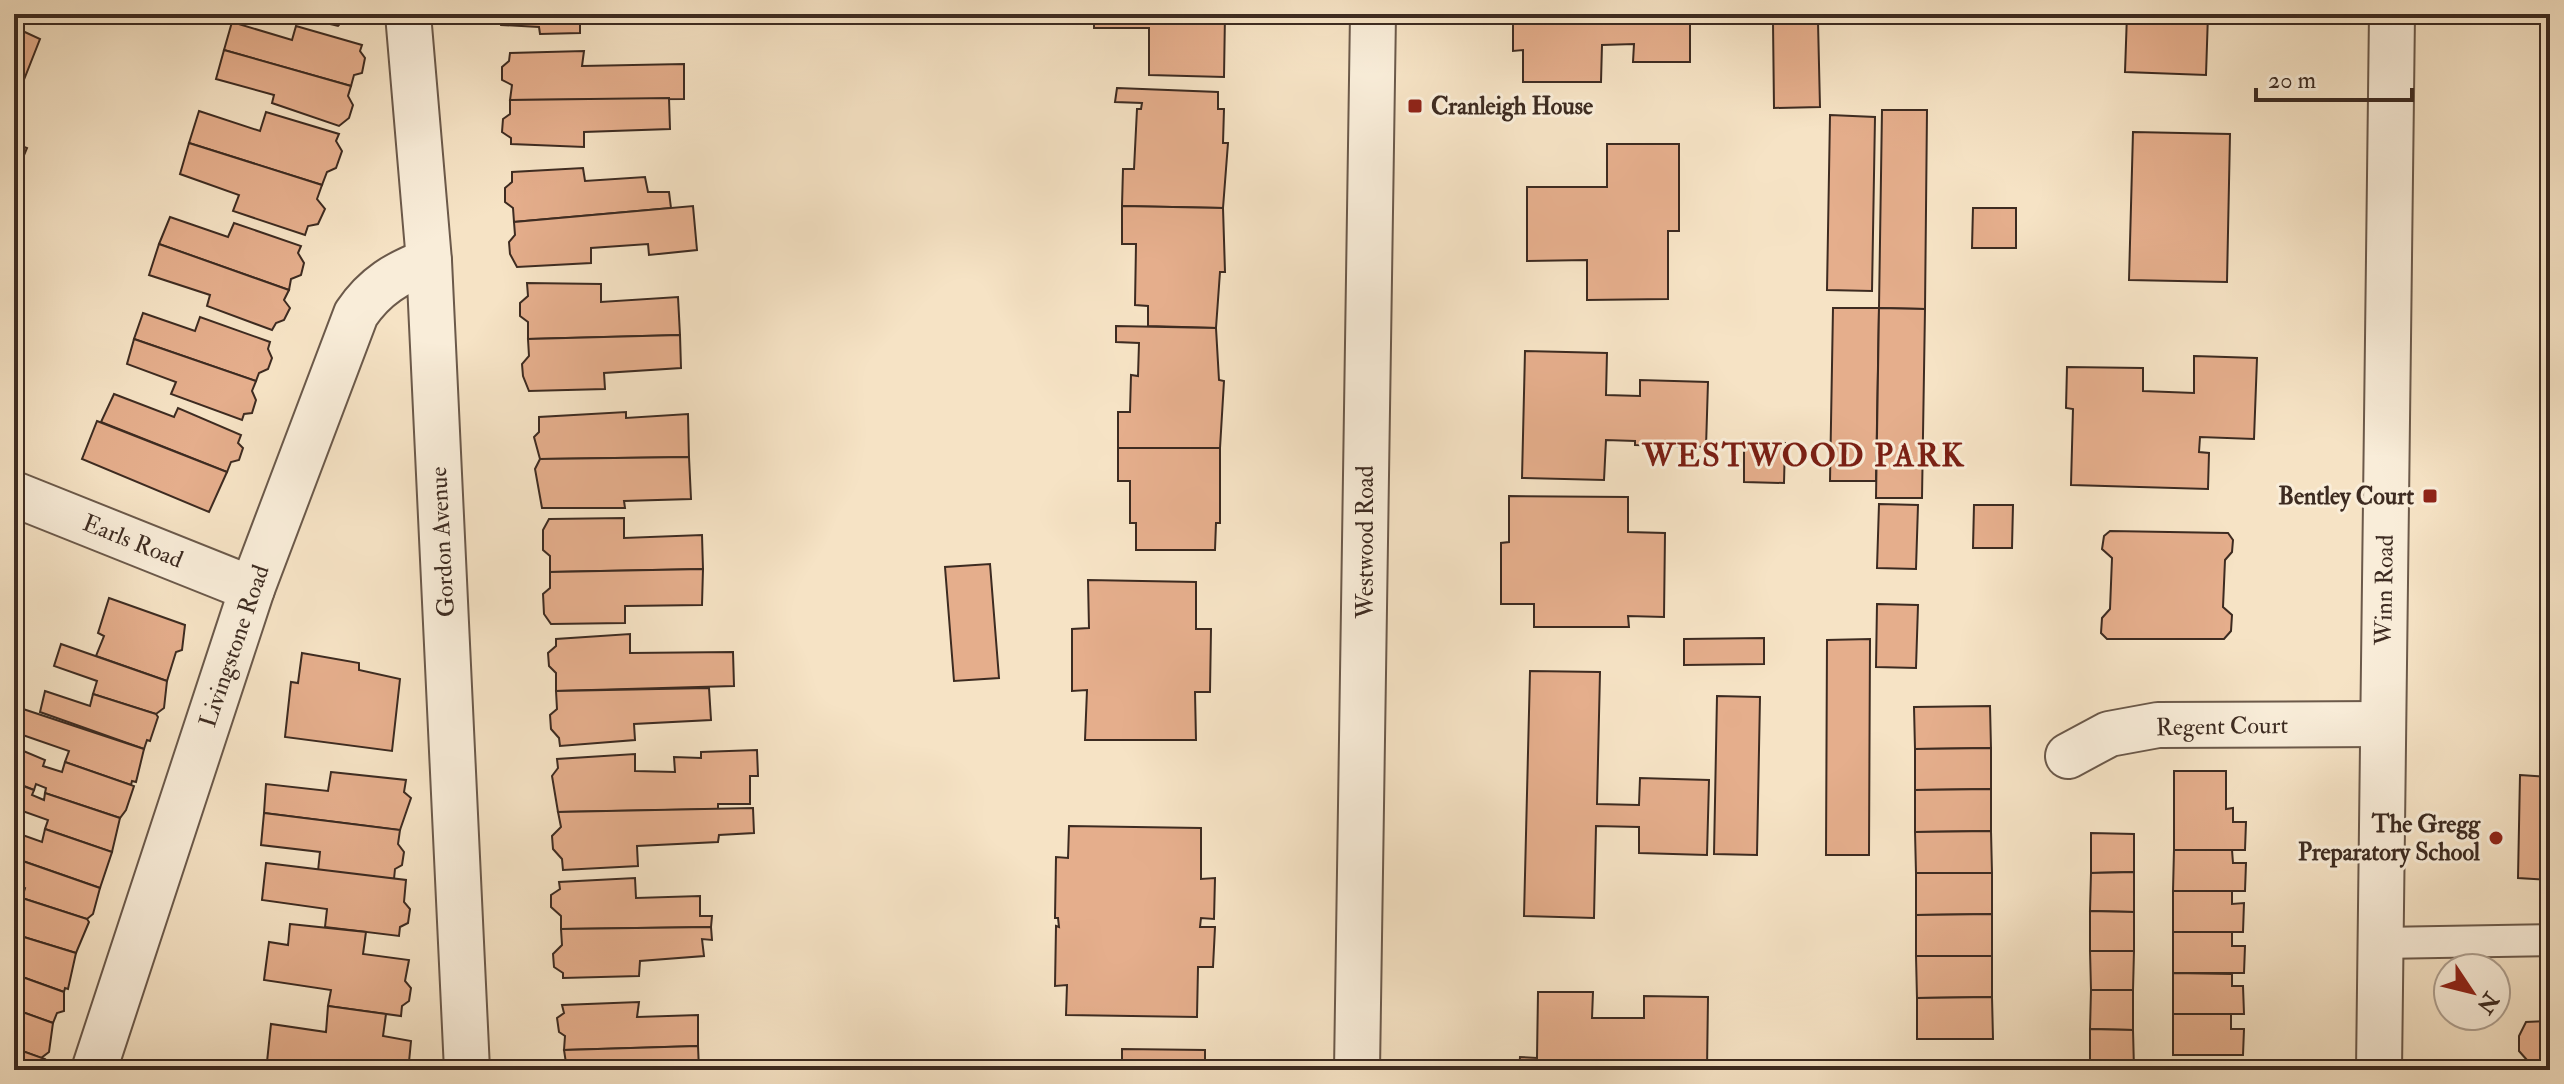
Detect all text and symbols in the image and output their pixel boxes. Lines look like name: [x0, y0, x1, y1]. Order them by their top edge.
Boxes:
scale bar: [2256, 52, 2412, 102]
text: 20 m: [2268, 65, 2317, 96]
place label: Cranleigh House: [1431, 91, 1593, 122]
marker: Cranleigh House: [1406, 97, 1424, 115]
district label: WESTWOOD PARK: [1641, 436, 1966, 476]
street label: Westwood Road: [1350, 465, 1381, 620]
street label: Gordon Avenue: [423, 466, 462, 618]
place label: Bentley Court: [2278, 481, 2414, 512]
marker: Bentley Court: [2421, 487, 2439, 505]
street label: Earls Road: [78, 507, 188, 576]
street label: Winn Road: [2368, 534, 2401, 647]
street label: Livingstone Road: [192, 561, 277, 731]
street label: Regent Court: [2156, 710, 2289, 743]
place label: The Gregg Preparatory School: [2298, 809, 2481, 868]
marker: The Gregg Preparatory School: [2487, 829, 2505, 847]
north arrow: [2432, 952, 2512, 1032]
text: N: [2470, 986, 2505, 1019]

